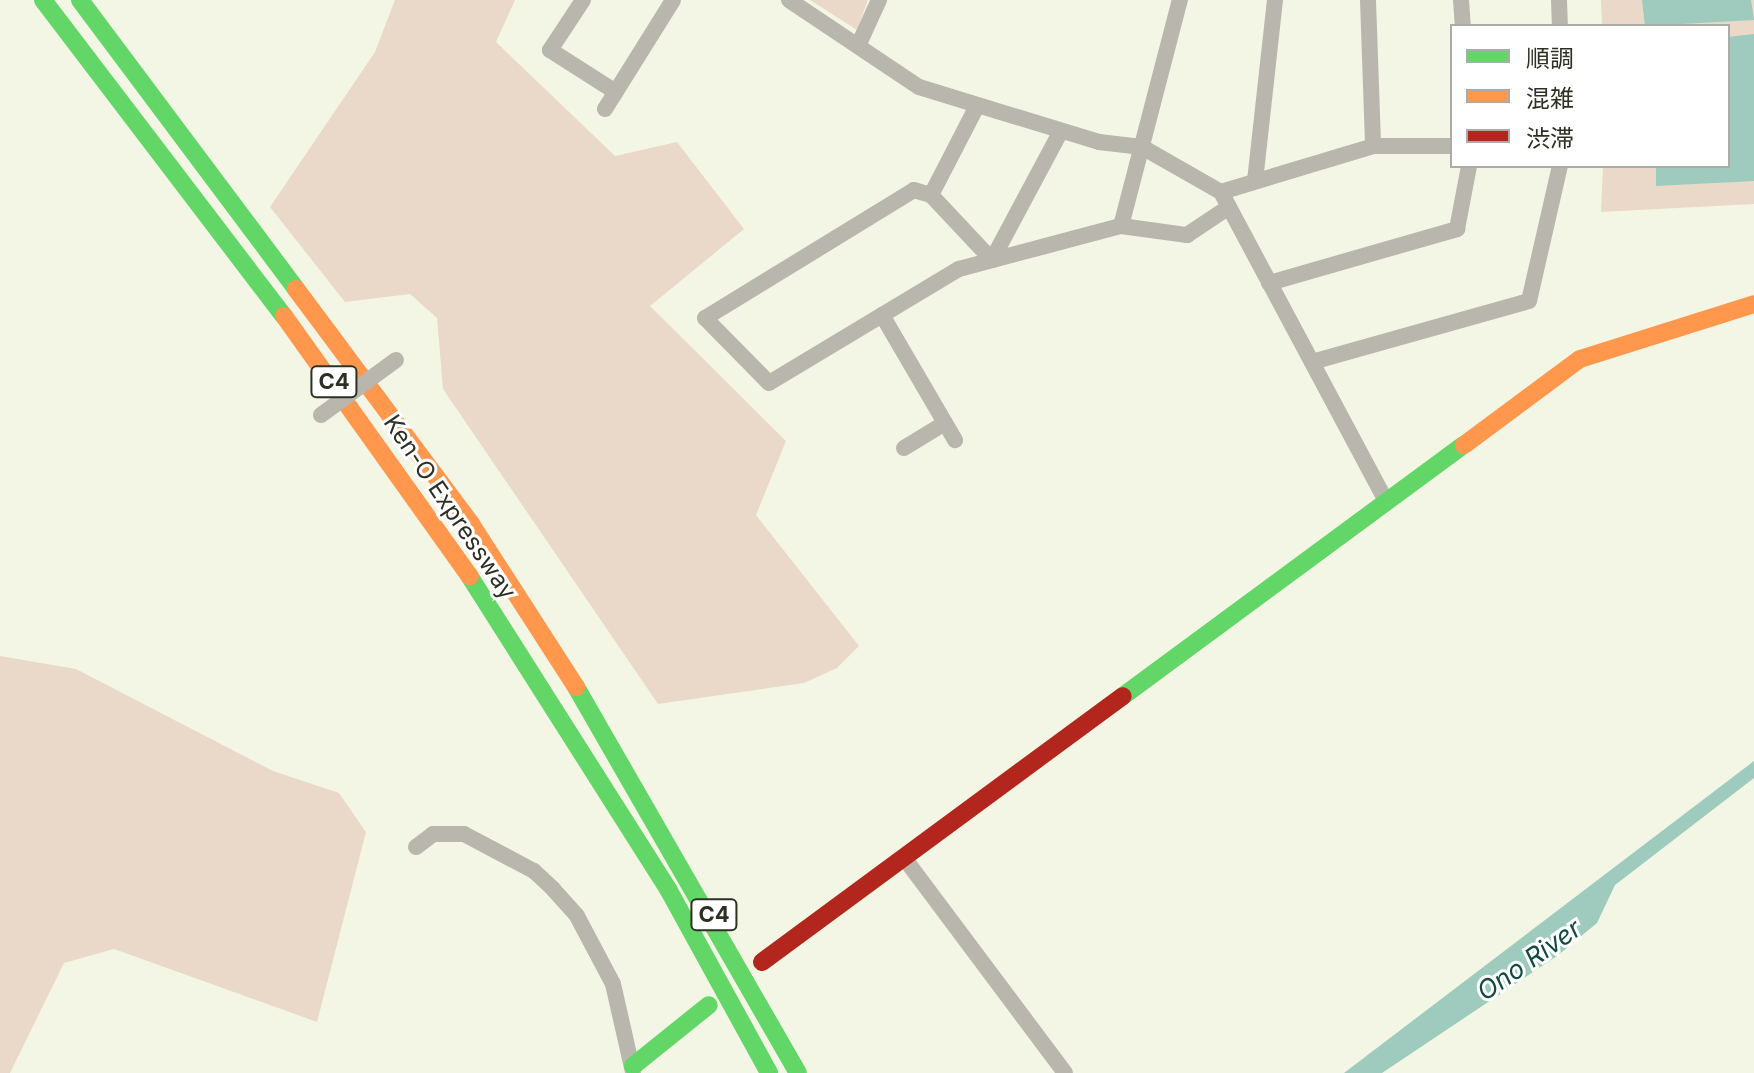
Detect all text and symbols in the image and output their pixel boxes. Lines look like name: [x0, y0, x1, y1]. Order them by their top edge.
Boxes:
legend: [1450, 24, 1730, 168]
text: 順調: [1526, 44, 1574, 73]
text: 混雑: [1526, 84, 1574, 113]
text: 渋滞: [1526, 124, 1574, 153]
road number: C4: [310, 364, 358, 400]
street label: Ken-O Expressway: [378, 409, 522, 605]
road number: C4: [690, 897, 738, 933]
water label: Ono River: [1471, 913, 1587, 1007]

